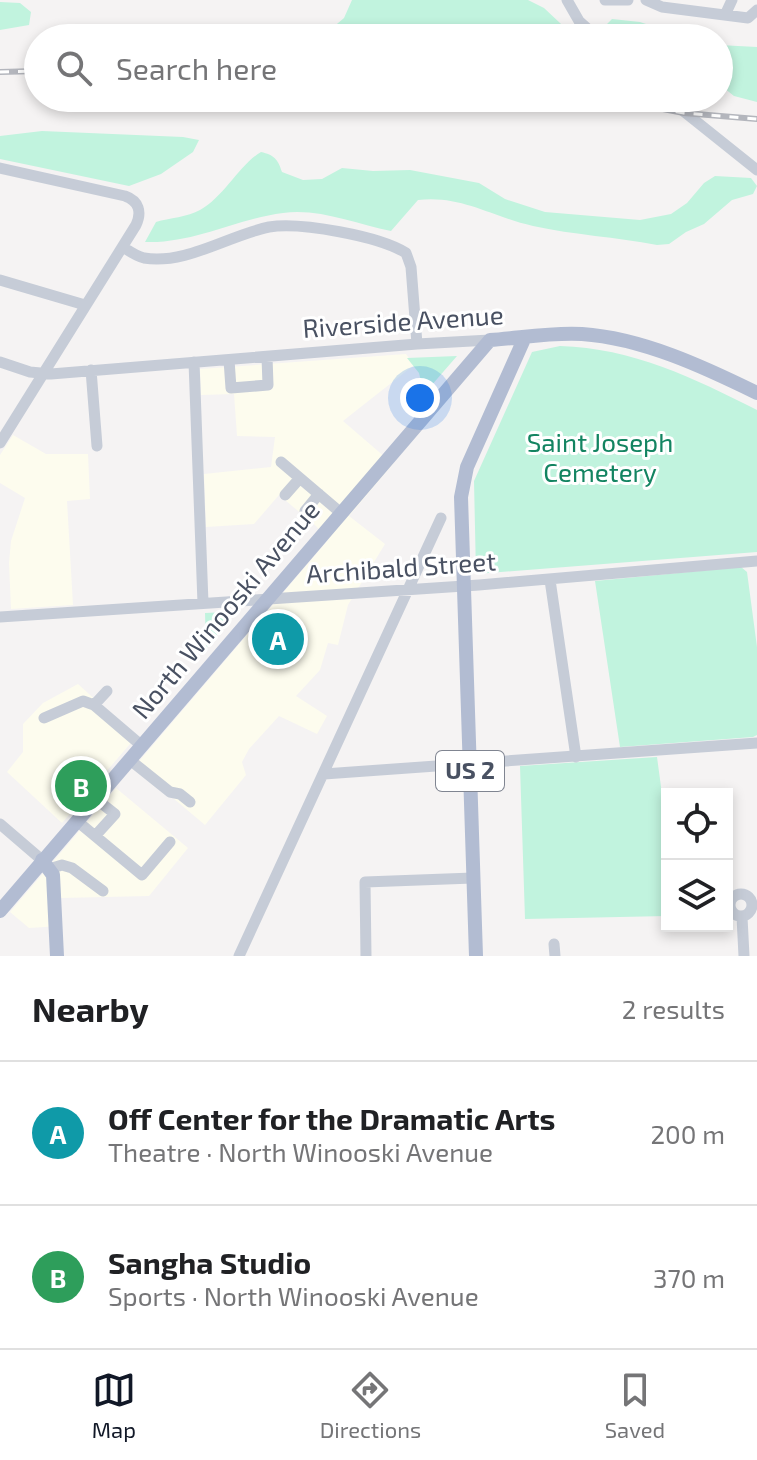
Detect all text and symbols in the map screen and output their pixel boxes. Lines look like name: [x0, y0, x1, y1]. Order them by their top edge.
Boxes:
search box: [24, 24, 733, 112]
icon: search: [52, 46, 96, 90]
text: Search here: [116, 50, 277, 86]
street label: Riverside Avenue: [301, 298, 504, 343]
your location: [400, 378, 440, 418]
park label: Saint Joseph Cemetery: [527, 426, 673, 487]
street label: North Winooski Avenue: [125, 494, 327, 726]
street label: Archibald Street: [305, 544, 497, 589]
pin: A: [252, 609, 304, 669]
road number: US 2: [436, 751, 504, 791]
pin: B: [55, 756, 107, 816]
map controls: [661, 788, 733, 932]
button: locate: [661, 788, 733, 860]
button: layers: [661, 860, 733, 932]
text: Nearby: [32, 988, 149, 1029]
text: 2 results: [622, 993, 725, 1024]
text: Off Center for the Dramatic Arts: [108, 1100, 556, 1136]
text: A: [50, 1118, 66, 1149]
text: 200 m: [650, 1118, 725, 1149]
text: Theatre · North Winooski Avenue: [108, 1136, 493, 1167]
text: Sangha Studio: [108, 1244, 311, 1280]
text: B: [50, 1262, 66, 1293]
text: 370 m: [653, 1262, 725, 1293]
text: Sports · North Winooski Avenue: [108, 1280, 479, 1311]
tab: Map: [92, 1368, 136, 1442]
tab: Directions: [320, 1368, 421, 1442]
tab: Saved: [605, 1368, 665, 1442]

